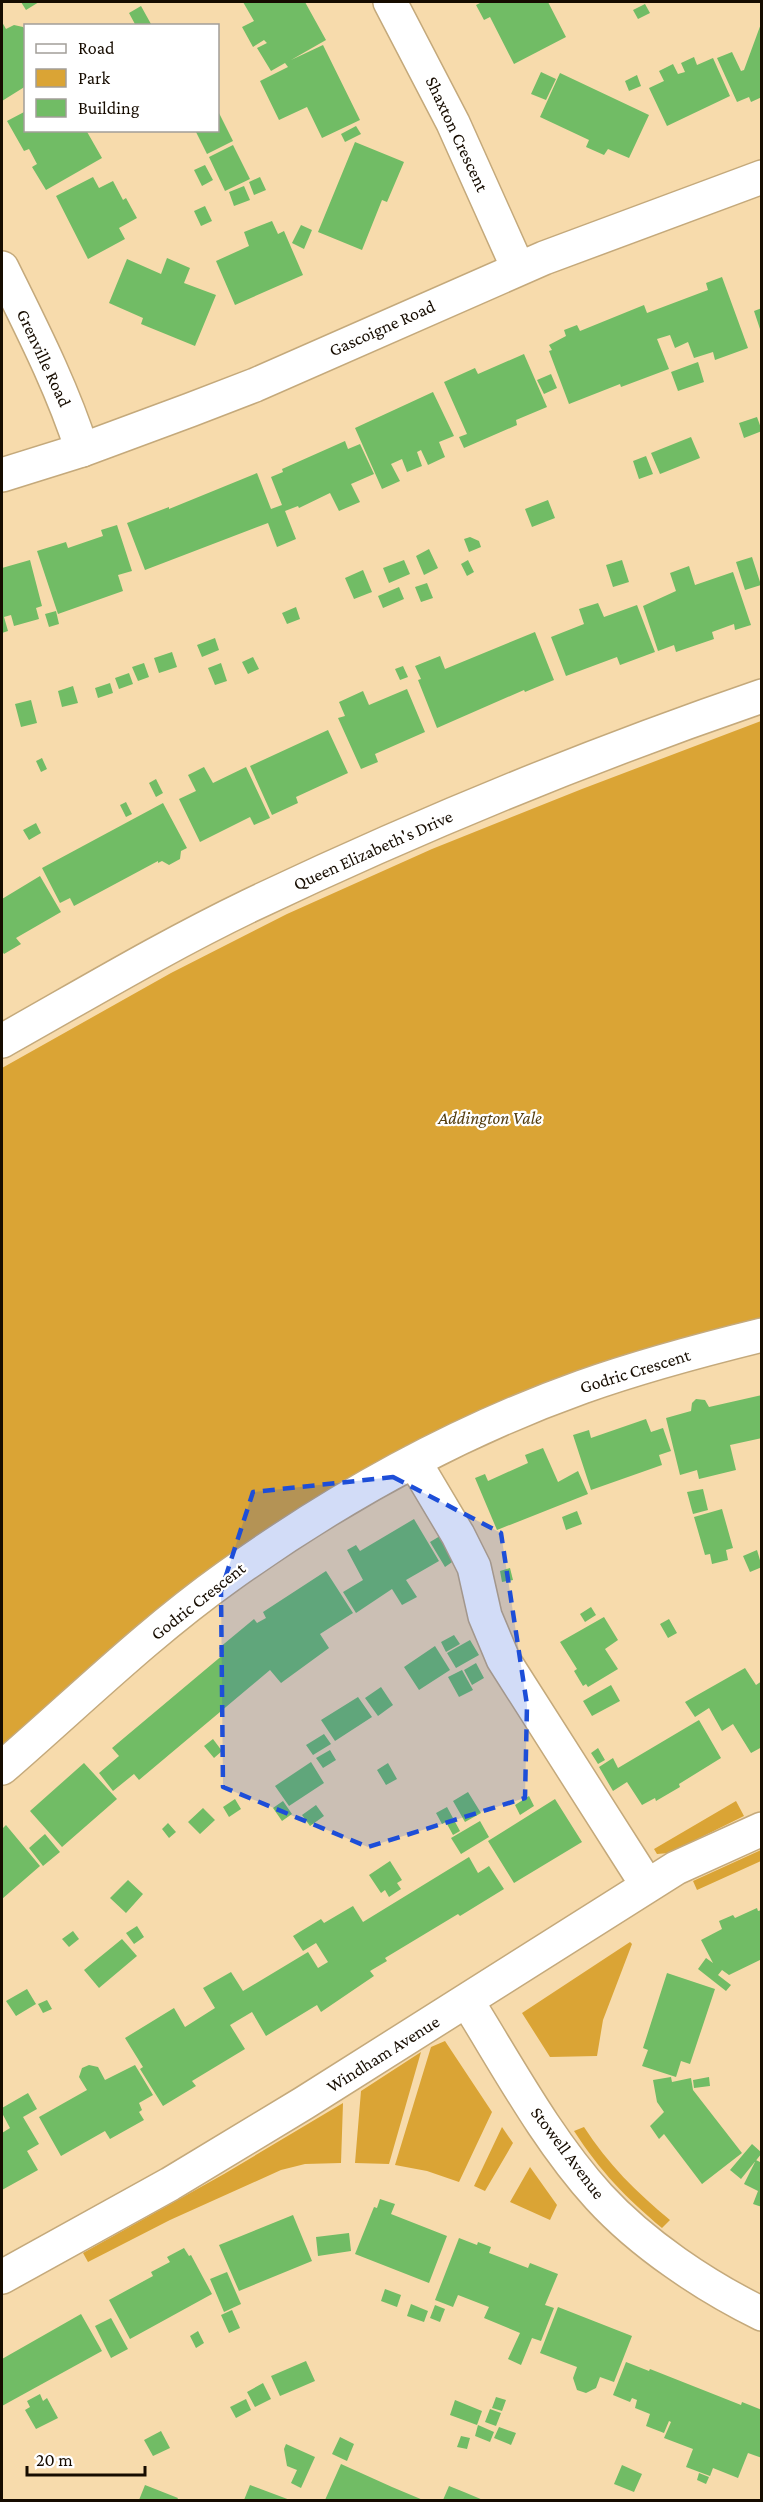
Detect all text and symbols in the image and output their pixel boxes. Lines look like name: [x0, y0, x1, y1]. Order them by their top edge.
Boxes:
legend: [24, 24, 219, 132]
text: Road: [78, 38, 115, 58]
text: Park: [78, 68, 110, 88]
street label: Shaxton Crescent: [422, 73, 493, 196]
text: Building: [78, 98, 140, 118]
street label: Gascoigne Road: [326, 295, 439, 360]
street label: Grenville Road: [13, 306, 76, 410]
street label: Queen Elizabeth's Drive: [290, 806, 456, 894]
park label: Addington Vale: [437, 1108, 542, 1128]
street label: Godric Crescent: [577, 1344, 694, 1397]
street label: Godric Crescent: [147, 1557, 250, 1644]
street label: Windham Avenue: [323, 2011, 443, 2097]
street label: Stowell Avenue: [527, 2103, 609, 2203]
scale bar: [27, 2439, 146, 2477]
text: 20 m: [36, 2450, 73, 2470]

